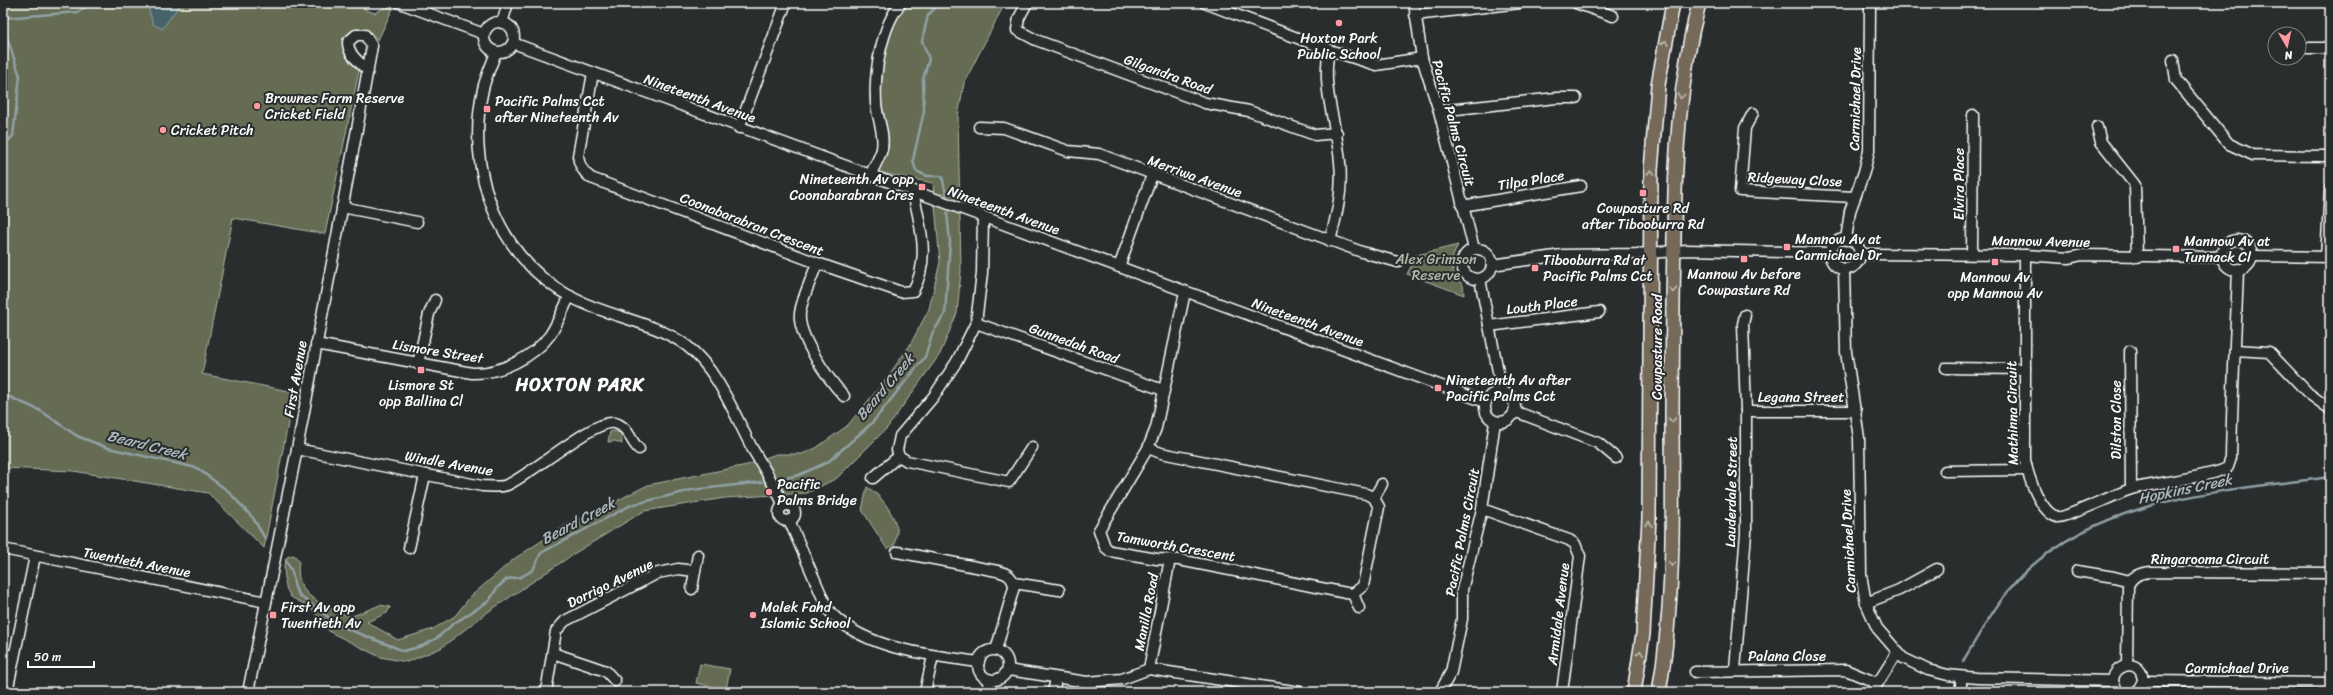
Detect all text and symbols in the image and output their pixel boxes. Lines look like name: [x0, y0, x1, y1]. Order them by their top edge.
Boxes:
marker: Hoxton Park Public School: [1334, 18, 1344, 28]
place label: Hoxton Park Public School: [1297, 26, 1382, 67]
north arrow: [2267, 26, 2307, 66]
one-way arrow: [1660, 40, 1669, 46]
text: N: [2283, 45, 2295, 65]
street label: Gilgandra Road: [1120, 47, 1217, 103]
street label: Carmichael Drive: [1842, 47, 1869, 151]
street label: Pacific Palms Circuit: [1425, 57, 1482, 189]
street label: Nineteenth Avenue: [640, 67, 760, 130]
place label: Brownes Farm Reserve Cricket Field: [265, 86, 405, 127]
place label: Pacific Palms Cct after Nineteenth Av: [495, 89, 620, 130]
one-way arrow: [1677, 93, 1686, 99]
marker: Brownes Farm Reserve Cricket Field: [252, 101, 262, 111]
marker: Pacific Palms Cct after Nineteenth Av: [482, 104, 492, 114]
place label: Cricket Pitch: [171, 118, 254, 143]
marker: Cricket Pitch: [158, 125, 168, 135]
street label: Merriwa Avenue: [1144, 148, 1246, 205]
street label: Elvira Place: [1947, 148, 1972, 220]
street label: Tilpa Place: [1496, 163, 1566, 198]
street label: Ridgeway Close: [1747, 165, 1843, 194]
place label: Nineteenth Av opp Coonabarabran Cres: [789, 167, 915, 208]
one-way arrow: [1647, 169, 1655, 175]
street label: Nineteenth Avenue: [944, 179, 1064, 242]
marker: Nineteenth Av opp Coonabarabran Cres: [917, 182, 927, 192]
street label: Coonabarabran Crescent: [676, 185, 827, 263]
marker: Cowpasture Rd after Tibooburra Rd: [1638, 188, 1648, 198]
place label: Cowpasture Rd after Tibooburra Rd: [1582, 196, 1705, 237]
place label: Mannow Av at Carmichael Dr: [1795, 227, 1883, 268]
street label: Mannow Avenue: [1991, 228, 2091, 255]
place label: Mannow Av at Tunnack Cl: [2184, 229, 2270, 270]
marker: Mannow Av at Carmichael Dr: [1782, 242, 1792, 252]
marker: Mannow Av at Tunnack Cl: [2171, 244, 2181, 254]
park label: Alex Grimson Reserve: [1394, 247, 1477, 288]
place label: Tibooburra Rd at Pacific Palms Cct: [1543, 248, 1653, 289]
marker: Mannow Av before Cowpasture Rd: [1739, 254, 1749, 264]
marker: Mannow Av opp Mannow Av: [1990, 257, 2000, 267]
place label: Mannow Av before Cowpasture Rd: [1687, 262, 1801, 303]
marker: Tibooburra Rd at Pacific Palms Cct: [1530, 263, 1540, 273]
place label: Mannow Av opp Mannow Av: [1947, 265, 2043, 306]
one-way arrow: [1669, 287, 1677, 293]
street label: Louth Place: [1505, 289, 1579, 322]
street label: Nineteenth Avenue: [1248, 291, 1368, 354]
street label: Cowpasture Road: [1645, 292, 1670, 400]
street label: Gunnedah Road: [1025, 316, 1124, 372]
street label: Lismore Street: [391, 332, 486, 371]
street label: First Avenue: [276, 338, 315, 419]
water label: Beard Creek: [849, 346, 922, 426]
street label: Mathinna Circuit: [1999, 361, 2026, 465]
marker: Lismore St opp Ballina Cl: [416, 365, 426, 375]
place label: Nineteenth Av after Pacific Palms Cct: [1446, 368, 1571, 409]
district label: HOXTON PARK: [514, 369, 646, 401]
place label: Lismore St opp Ballina Cl: [379, 373, 464, 414]
street label: Dilston Close: [2104, 380, 2129, 460]
marker: Nineteenth Av after Pacific Palms Cct: [1433, 383, 1443, 393]
street label: Legana Street: [1758, 385, 1844, 410]
one-way arrow: [1668, 417, 1676, 423]
water label: Beard Creek: [105, 423, 191, 468]
street label: Lauderdale Street: [1718, 436, 1745, 548]
street label: Windle Avenue: [403, 443, 495, 484]
street label: Pacific Palms Circuit: [1438, 466, 1487, 599]
water label: Hopkins Creek: [2136, 466, 2235, 512]
place label: Pacific Palms Bridge: [777, 472, 857, 513]
marker: Pacific Palms Bridge: [764, 487, 774, 497]
street label: Carmichael Drive: [1833, 488, 1864, 593]
water label: Beard Creek: [536, 490, 622, 552]
one-way arrow: [1645, 521, 1653, 527]
street label: Tamworth Crescent: [1115, 524, 1237, 569]
street label: Twentieth Avenue: [81, 540, 193, 585]
street label: Ringarooma Circuit: [2151, 547, 2269, 572]
street label: Dorrigo Avenue: [563, 552, 658, 615]
street label: Armidale Avenue: [1540, 561, 1577, 668]
one-way arrow: [1667, 561, 1676, 567]
street label: Manilla Road: [1127, 570, 1167, 653]
place label: First Av opp Twentieth Av: [281, 595, 361, 636]
place label: Malek Fahd Islamic School: [760, 595, 851, 636]
marker: First Av opp Twentieth Av: [268, 610, 278, 620]
marker: Malek Fahd Islamic School: [748, 610, 758, 620]
scale bar: [28, 643, 94, 669]
street label: Palana Close: [1748, 644, 1826, 669]
text: 50 m: [34, 646, 61, 668]
one-way arrow: [1635, 650, 1644, 656]
street label: Carmichael Drive: [2185, 656, 2289, 681]

